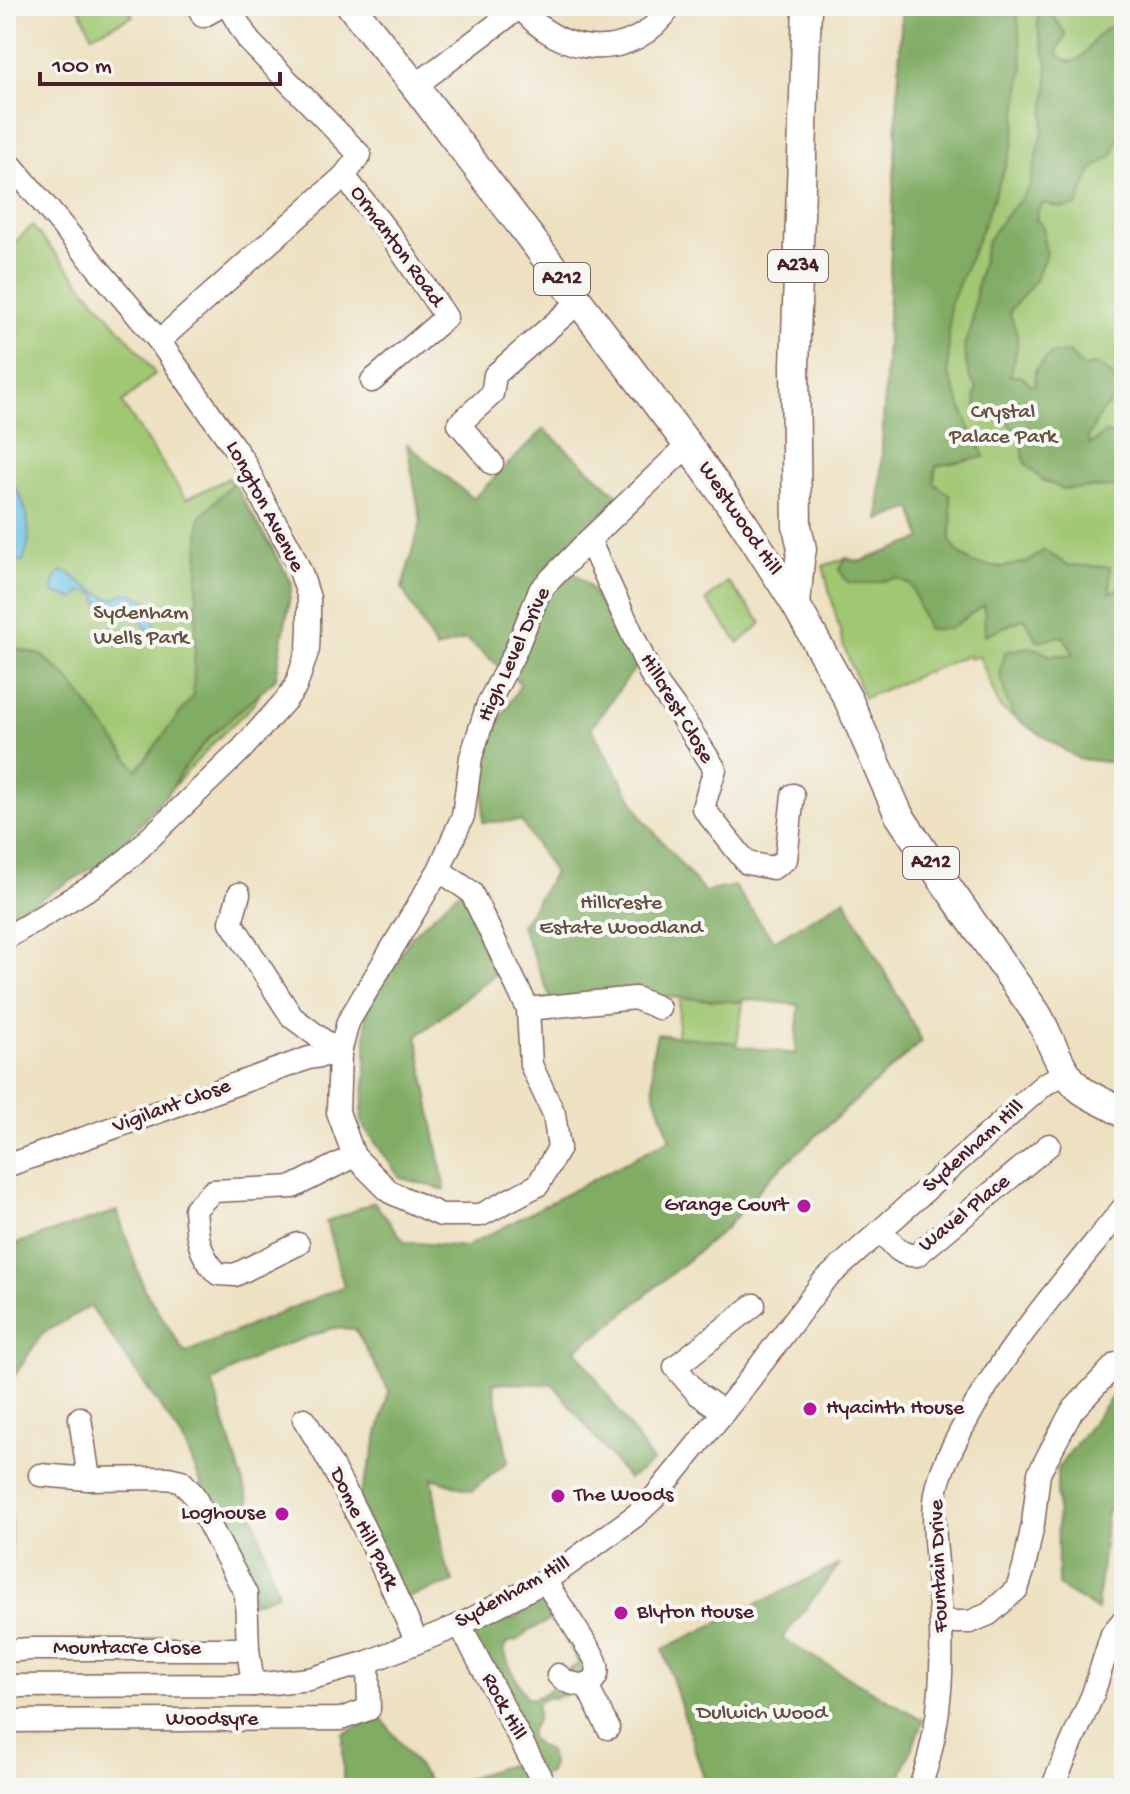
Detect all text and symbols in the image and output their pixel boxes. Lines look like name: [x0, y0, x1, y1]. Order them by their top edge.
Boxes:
scale bar: [40, 36, 280, 86]
text: 100 m: [51, 53, 112, 82]
street label: Ormanton Road: [343, 181, 450, 314]
road number: A234: [768, 250, 828, 282]
road number: A212: [534, 263, 590, 295]
park label: Crystal Palace Park: [948, 400, 1059, 451]
street label: Longton Avenue: [219, 437, 310, 578]
street label: Westwood Hill: [691, 457, 787, 581]
street label: High Level Drive: [473, 583, 558, 726]
park label: Sydenham Wells Park: [93, 601, 191, 652]
street label: Hillcrest Close: [633, 649, 719, 769]
road number: A212: [903, 847, 959, 879]
park label: Hillcreste Estate Woodland: [539, 891, 705, 942]
street label: Vigilant Close: [109, 1073, 235, 1141]
street label: Sydenham Hill: [918, 1095, 1030, 1199]
street label: Wavel Place: [914, 1169, 1016, 1259]
place label: Grange Court: [664, 1193, 790, 1219]
marker: Grange Court: [795, 1197, 813, 1215]
place label: Hyacinth House: [826, 1396, 965, 1422]
marker: Hyacinth House: [801, 1400, 819, 1418]
street label: Dome Hill Park: [321, 1462, 405, 1596]
place label: The Woods: [572, 1483, 674, 1509]
marker: The Woods: [549, 1487, 567, 1505]
street label: Fountain Drive: [925, 1498, 955, 1634]
place label: Loghouse: [181, 1501, 267, 1527]
marker: Loghouse: [273, 1505, 291, 1523]
street label: Sydenham Hill: [451, 1551, 575, 1635]
place label: Blyton House: [636, 1600, 754, 1626]
marker: Blyton House: [612, 1604, 630, 1622]
street label: Mountacre Close: [53, 1636, 202, 1662]
street label: Rock Hill: [475, 1669, 532, 1745]
park label: Dulwich Wood: [695, 1701, 829, 1727]
street label: Woodsyre: [166, 1707, 259, 1733]

